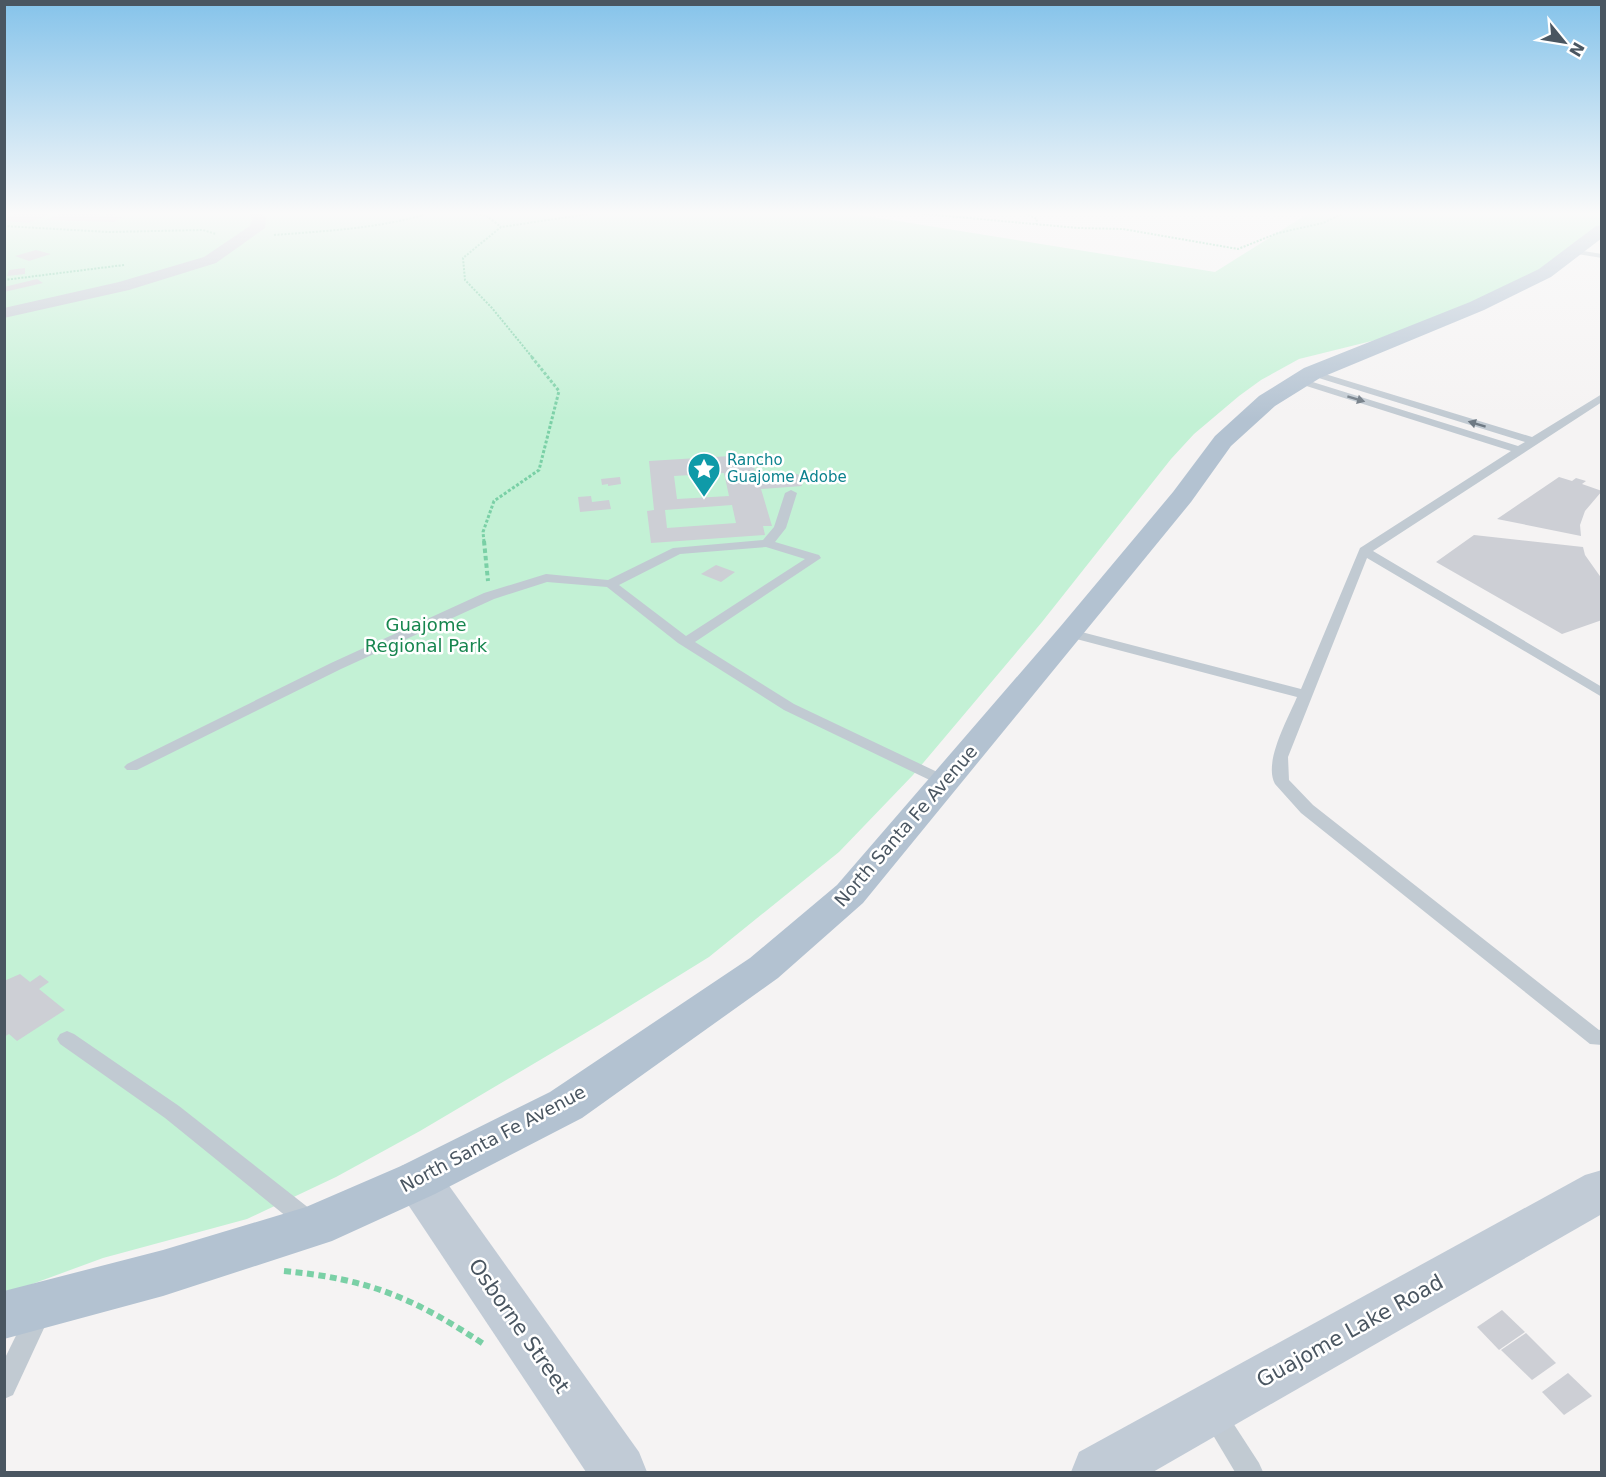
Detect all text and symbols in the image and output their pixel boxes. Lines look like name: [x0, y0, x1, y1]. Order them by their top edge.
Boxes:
north arrow: [1534, 12, 1594, 72]
text: N: [1565, 39, 1588, 60]
one-way arrow: [1347, 395, 1365, 404]
one-way arrow: [1468, 419, 1486, 428]
place icon: Rancho Guajome Adobe: [686, 451, 722, 498]
place label: Rancho Guajome Adobe: [727, 451, 847, 486]
park label: Guajome Regional Park: [365, 614, 488, 656]
street label: North Santa Fe Avenue: [830, 741, 981, 911]
street label: North Santa Fe Avenue: [397, 1081, 589, 1196]
street label: Osborne Street: [464, 1254, 574, 1398]
street label: Guajome Lake Road: [1253, 1270, 1447, 1392]

